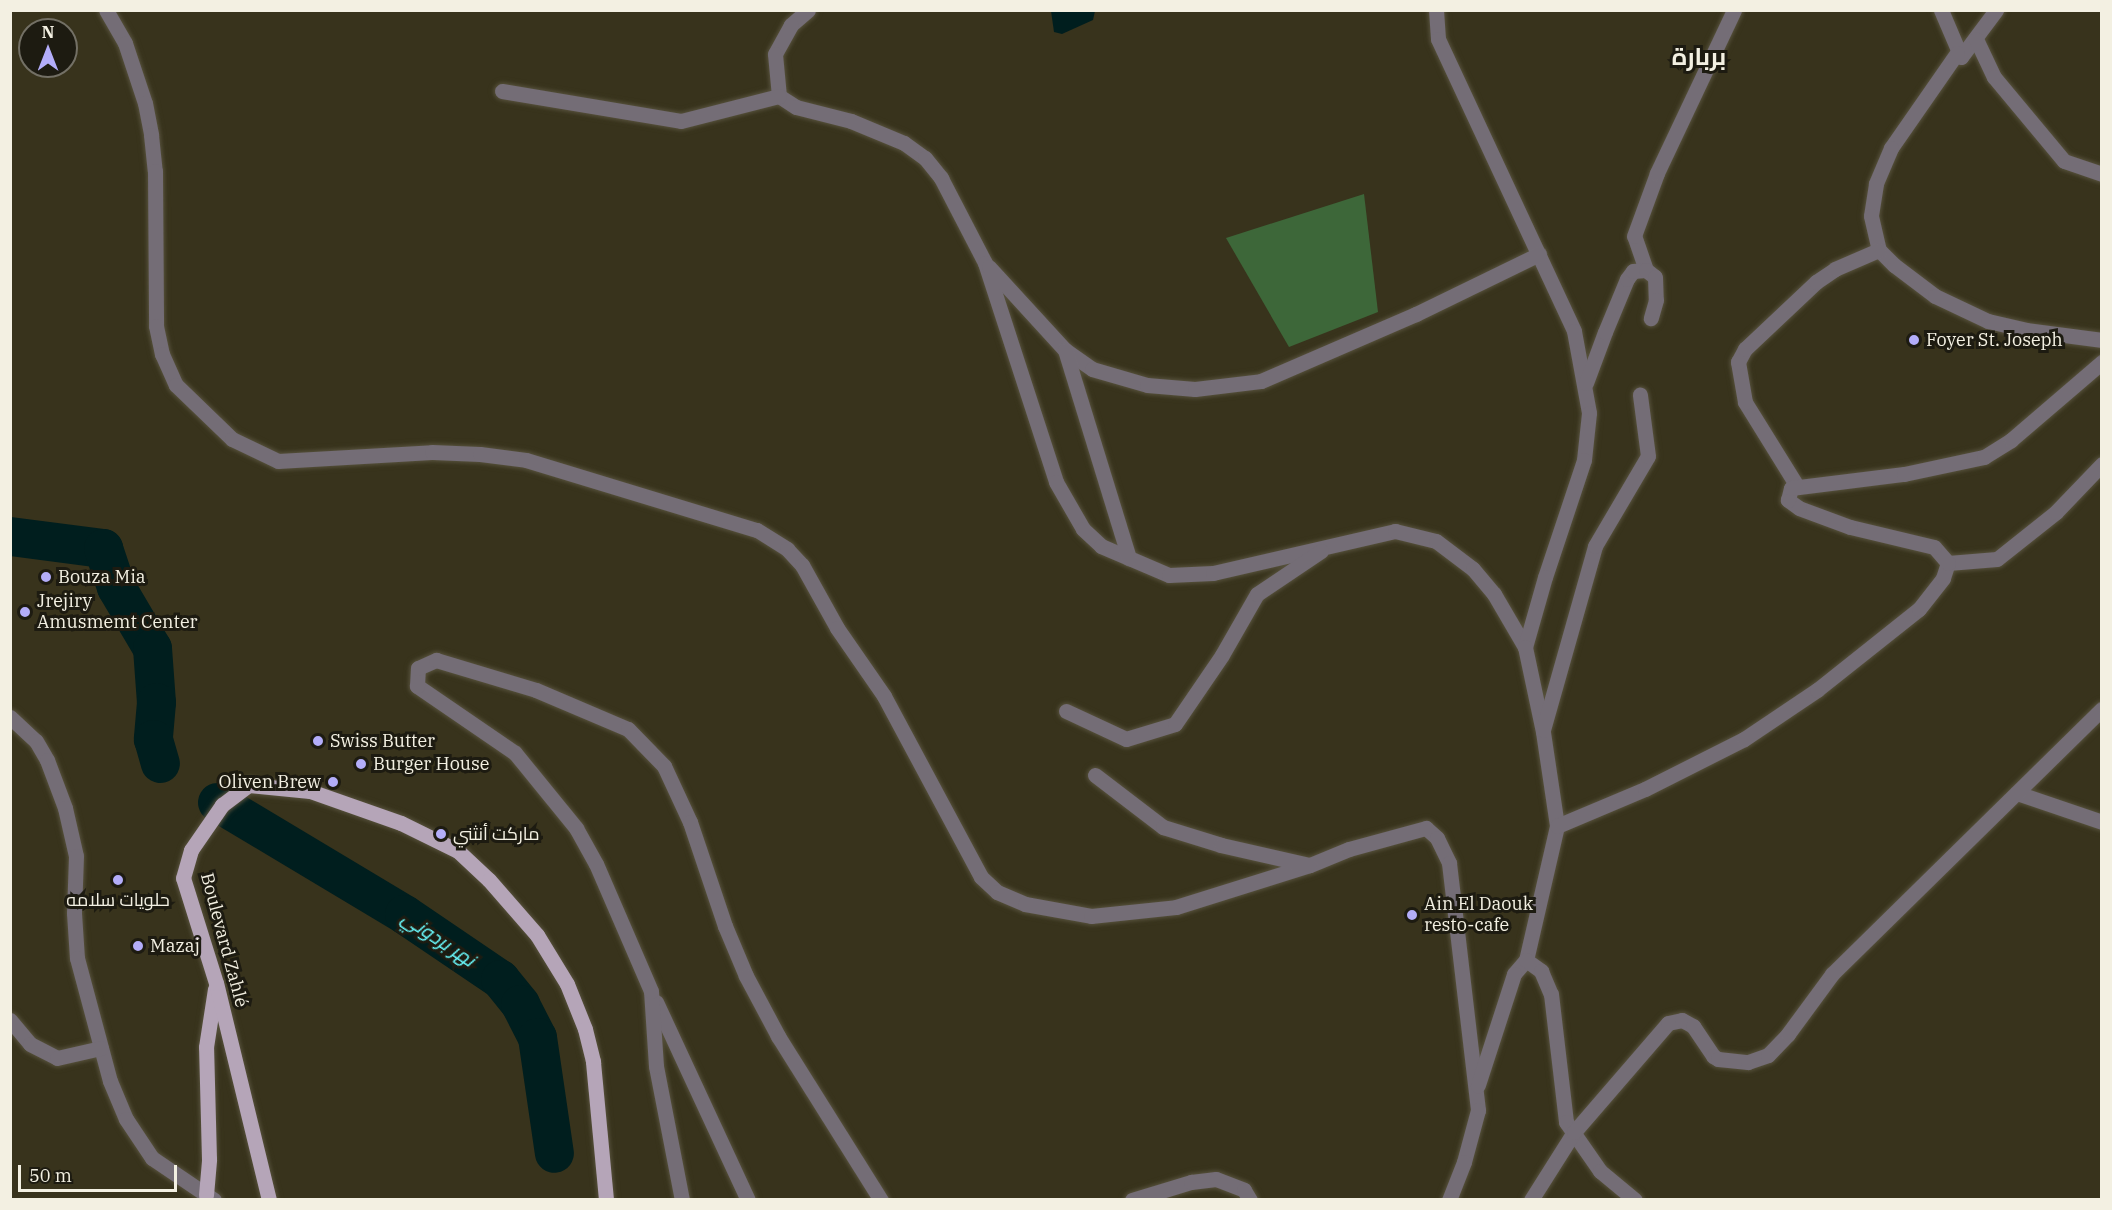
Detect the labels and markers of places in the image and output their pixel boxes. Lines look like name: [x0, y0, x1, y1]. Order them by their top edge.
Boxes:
place label: Foyer St. Joseph: [1926, 329, 2063, 351]
marker: Foyer St. Joseph: [1907, 333, 1921, 347]
place label: Bouza Mia: [58, 566, 146, 588]
marker: Bouza Mia: [39, 570, 53, 584]
place label: Jrejiry Amusmemt Center: [37, 591, 198, 634]
marker: Jrejiry Amusmemt Center: [18, 605, 32, 619]
place label: Swiss Butter: [330, 730, 435, 752]
marker: Swiss Butter: [311, 734, 325, 748]
place label: Burger House: [373, 753, 489, 775]
marker: Burger House: [354, 757, 368, 771]
place label: Oliven Brew: [219, 771, 321, 793]
marker: Oliven Brew: [326, 775, 340, 789]
place label: ماركت أنثني: [453, 823, 540, 845]
marker: ماركت أنثني: [434, 827, 448, 841]
marker: حلويات سلامه: [111, 873, 125, 887]
place label: حلويات سلامه: [66, 889, 170, 911]
place label: Ain El Daouk resto-cafe: [1424, 894, 1533, 936]
marker: Ain El Daouk resto-cafe: [1405, 908, 1419, 922]
place label: Mazaj: [150, 935, 200, 957]
marker: Mazaj: [131, 939, 145, 953]

